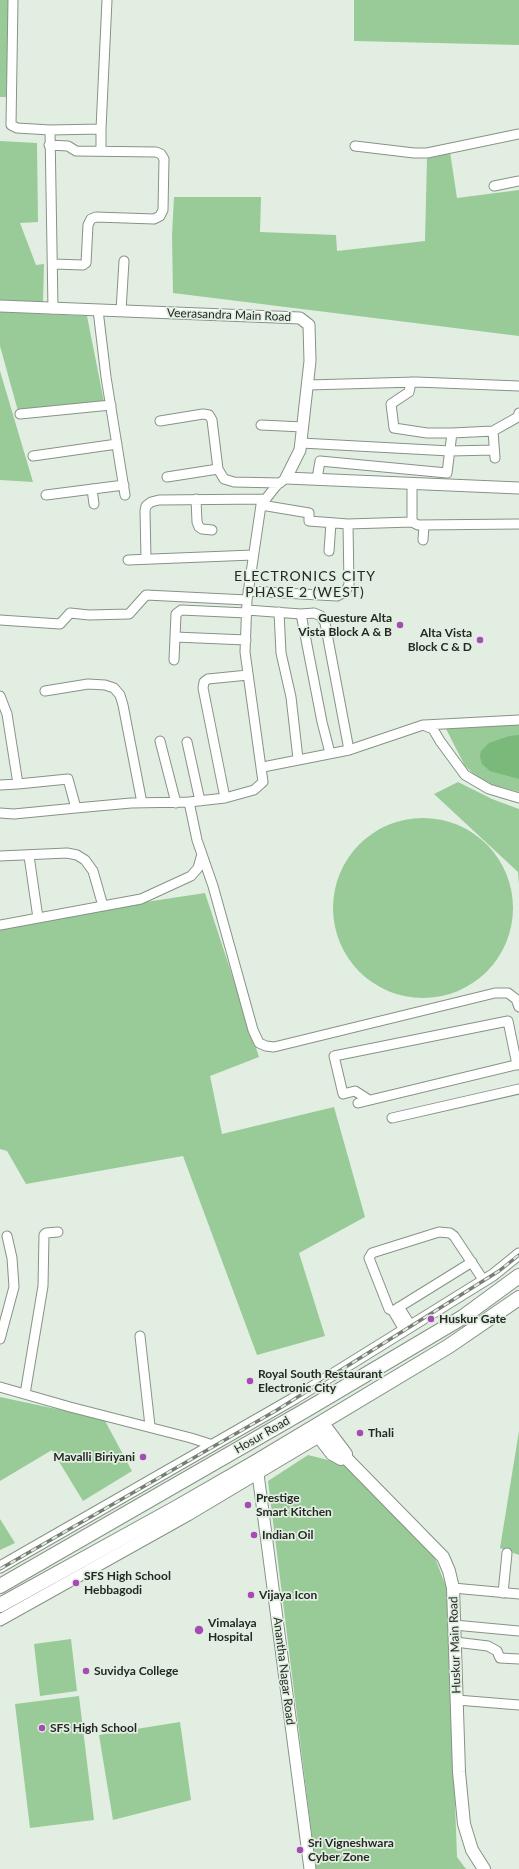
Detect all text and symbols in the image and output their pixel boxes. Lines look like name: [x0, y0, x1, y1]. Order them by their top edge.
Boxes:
street label: Veerasandra Main Road: [167, 306, 291, 324]
district label: ELECTRONICS CITY PHASE 2 (WEST): [234, 568, 376, 600]
place label: Guesture Alta Vista Block A & B: [298, 611, 392, 639]
marker: Guesture Alta Vista Block A & B: [395, 620, 405, 630]
place label: Alta Vista Block C & D: [408, 626, 472, 654]
marker: Alta Vista Block C & D: [475, 635, 485, 645]
place label: Huskur Gate: [439, 1312, 506, 1326]
marker: Huskur Gate: [426, 1314, 436, 1324]
place label: Royal South Restaurant Electronic City: [258, 1367, 382, 1395]
marker: Royal South Restaurant Electronic City: [245, 1376, 255, 1386]
street label: Hosur Road: [232, 1413, 292, 1457]
place label: Thali: [368, 1426, 394, 1440]
marker: Thali: [355, 1428, 365, 1438]
place label: Mavalli Biriyani: [53, 1450, 135, 1464]
marker: Mavalli Biriyani: [138, 1452, 148, 1462]
place label: Prestige Smart Kitchen: [256, 1491, 332, 1519]
marker: Prestige Smart Kitchen: [243, 1500, 253, 1510]
place label: Indian Oil: [262, 1528, 313, 1542]
marker: Indian Oil: [249, 1530, 259, 1540]
place label: SFS High School Hebbagodi: [84, 1569, 171, 1597]
marker: SFS High School Hebbagodi: [71, 1578, 81, 1588]
place label: Vijaya Icon: [259, 1588, 317, 1602]
marker: Vijaya Icon: [246, 1590, 256, 1600]
street label: Huskur Main Road: [446, 1596, 464, 1694]
place label: Vimalaya Hospital: [208, 1616, 257, 1644]
street label: Anantha Nagar Road: [270, 1616, 298, 1726]
marker: Vimalaya Hospital: [193, 1624, 205, 1636]
place label: Suvidya College: [94, 1664, 178, 1678]
marker: Suvidya College: [81, 1666, 91, 1676]
place label: SFS High School: [50, 1721, 137, 1735]
marker: SFS High School: [37, 1723, 47, 1733]
place label: Sri Vigneshwara Cyber Zone: [308, 1836, 394, 1864]
marker: Sri Vigneshwara Cyber Zone: [295, 1845, 305, 1855]

